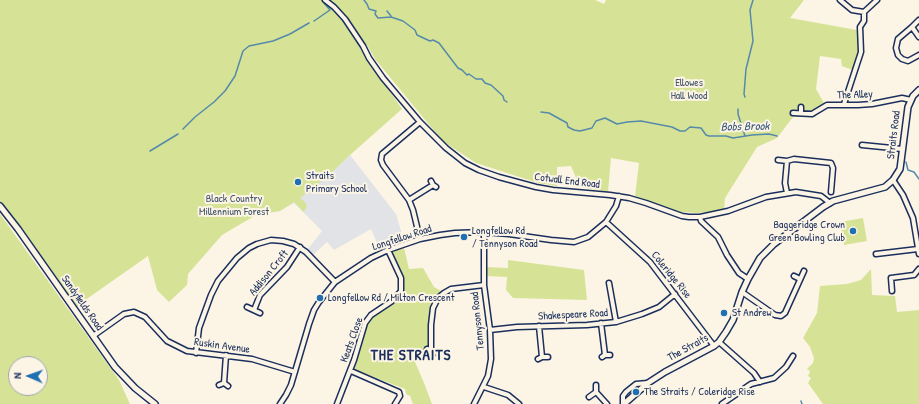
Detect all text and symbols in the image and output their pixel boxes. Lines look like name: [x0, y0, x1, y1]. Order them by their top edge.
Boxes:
park label: Ellowes Hall Wood: [671, 76, 707, 102]
street label: The Alley: [837, 88, 873, 102]
street label: Straits Road: [884, 110, 904, 160]
water label: Bobs Brook: [721, 119, 769, 135]
place label: Straits Primary School: [306, 169, 367, 195]
street label: Cotwall End Road: [534, 170, 600, 192]
marker: Straits Primary School: [293, 177, 303, 187]
park label: Black Country Millennium Forest: [199, 192, 269, 218]
place label: Baggeridge Crown Green Bowling Club: [768, 218, 845, 244]
street label: Longfellow Road: [371, 222, 433, 254]
place label: Longfellow Rd / Tennyson Road: [472, 224, 538, 250]
marker: Baggeridge Crown Green Bowling Club: [848, 226, 858, 236]
marker: Longfellow Rd / Tennyson Road: [459, 232, 469, 242]
street label: Addison Croft: [247, 247, 291, 299]
street label: Coleridge Rise: [648, 249, 694, 301]
street label: Sandyfields Road: [58, 273, 106, 333]
place label: Longfellow Rd / Milton Crescent: [328, 291, 454, 305]
street label: Tennyson Road: [468, 291, 488, 351]
marker: Longfellow Rd / Milton Crescent: [315, 293, 325, 303]
place label: St Andrew: [732, 306, 772, 320]
street label: Shakespeare Road: [538, 307, 608, 323]
marker: St Andrew: [719, 308, 729, 318]
street label: Keats Close: [338, 316, 366, 364]
street label: The Straits: [665, 331, 711, 365]
street label: Ruskin Avenue: [193, 336, 251, 356]
district label: THE STRAITS: [371, 347, 451, 365]
north arrow: [8, 356, 48, 396]
text: N: [10, 372, 24, 379]
place label: The Straits / Coleridge Rise: [644, 385, 755, 399]
marker: The Straits / Coleridge Rise: [631, 387, 641, 397]

